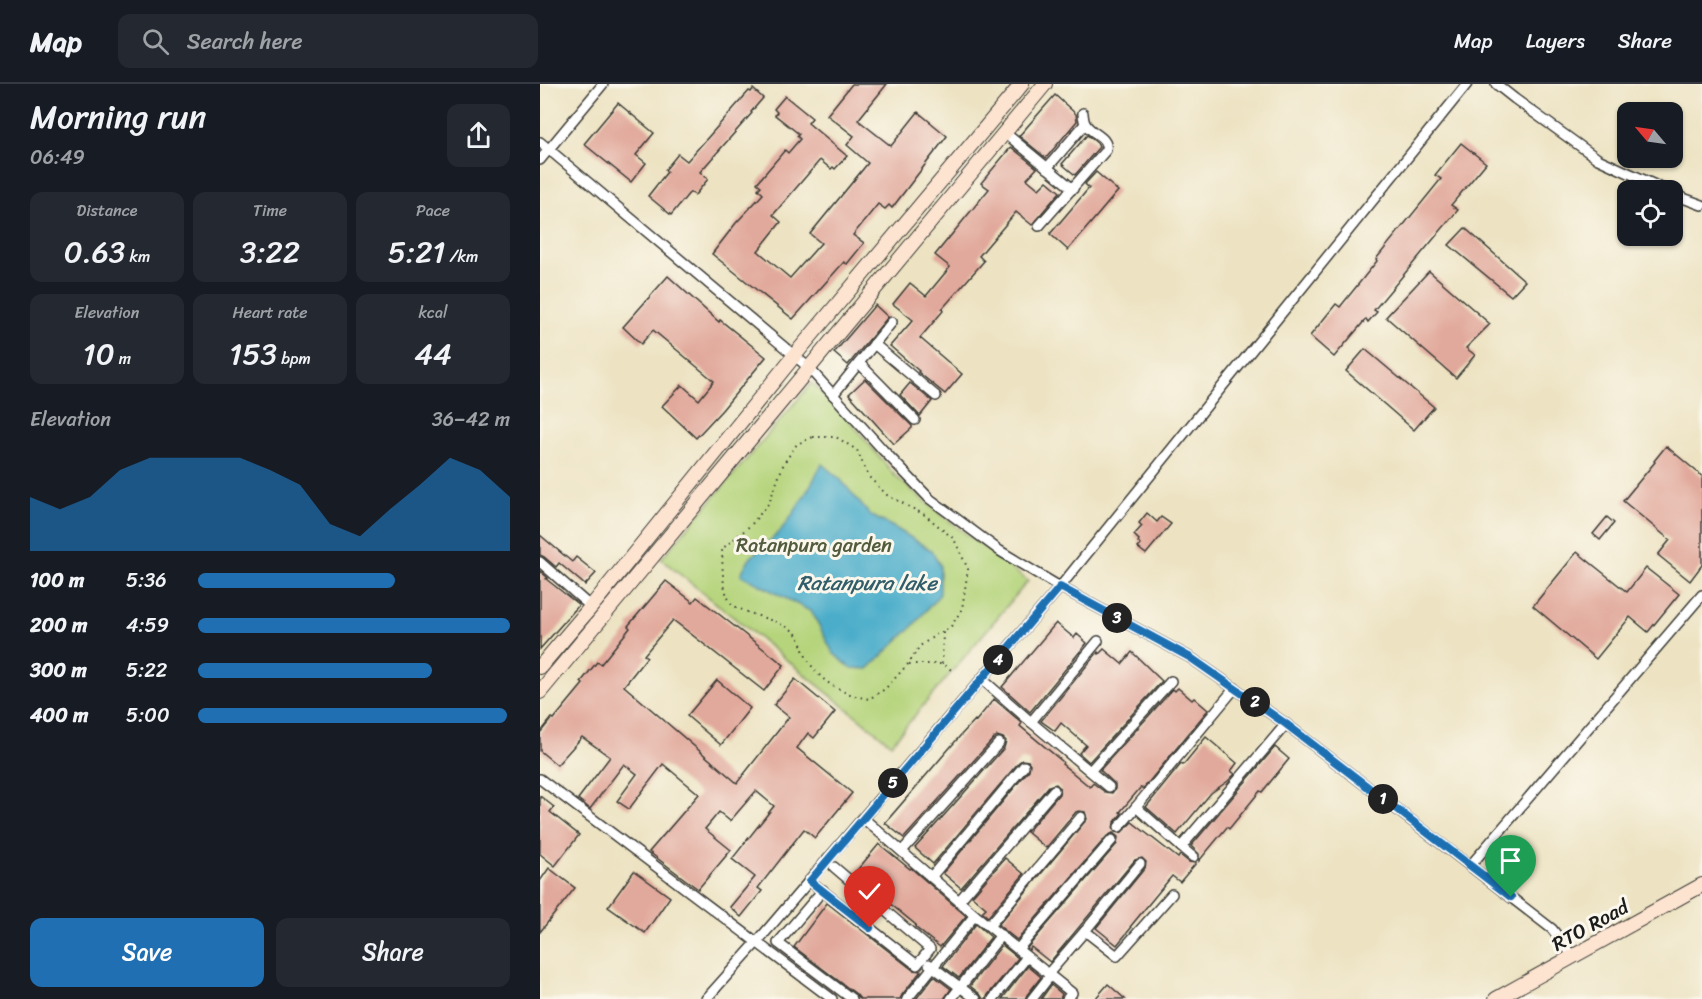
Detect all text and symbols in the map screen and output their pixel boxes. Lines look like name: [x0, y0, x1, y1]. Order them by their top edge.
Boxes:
search box: [118, 14, 538, 68]
text: Map: [30, 17, 82, 66]
text: Search here: [187, 22, 303, 61]
text: Map: [1454, 22, 1493, 60]
text: Layers: [1526, 22, 1585, 60]
text: Share: [1618, 22, 1672, 60]
icon: search: [139, 25, 172, 58]
text: Morning run: [30, 88, 206, 146]
north arrow: [1617, 102, 1683, 168]
map controls: [1617, 102, 1683, 246]
button: share: [447, 104, 510, 167]
text: 06:49: [30, 140, 85, 175]
button: locate: [1617, 180, 1683, 246]
text: Distance: [77, 196, 137, 225]
text: Time: [253, 196, 287, 225]
text: Pace: [416, 196, 450, 225]
text: 0.63: [64, 225, 125, 279]
text: 3:22: [240, 225, 300, 279]
text: 5:21: [388, 225, 445, 279]
text: km: [125, 242, 150, 271]
text: /km: [445, 242, 478, 271]
text: Elevation: [75, 298, 139, 327]
text: Heart rate: [232, 298, 308, 327]
text: kcal: [418, 298, 448, 327]
text: 10: [83, 327, 115, 381]
text: 153: [229, 327, 277, 381]
text: 44: [414, 327, 452, 381]
text: m: [115, 344, 131, 373]
text: bpm: [277, 344, 311, 373]
text: Elevation: [30, 402, 111, 437]
text: 36–42 m: [432, 402, 510, 437]
park label: Ratanpura garden: [736, 528, 892, 563]
text: 100 m: [30, 563, 84, 598]
text: 5:36: [126, 563, 167, 598]
water label: Ratanpura lake: [797, 564, 938, 602]
pin: 3: [1102, 603, 1132, 633]
text: 3: [1113, 603, 1121, 632]
text: 200 m: [30, 608, 87, 643]
text: 4:59: [126, 608, 169, 643]
pin: 4: [983, 645, 1013, 675]
text: 4: [993, 645, 1003, 674]
text: 300 m: [30, 653, 87, 688]
text: 5:22: [126, 653, 167, 688]
pin: 2: [1240, 687, 1270, 717]
text: 2: [1250, 687, 1260, 716]
text: 400 m: [30, 698, 88, 733]
text: 5:00: [126, 698, 170, 733]
pin: 5: [878, 768, 908, 798]
text: 5: [888, 768, 898, 797]
pin: 1: [1368, 784, 1398, 814]
text: 1: [1380, 784, 1386, 813]
pin: [1485, 835, 1536, 897]
icon: arrive: [1494, 844, 1527, 877]
pin: [844, 866, 895, 928]
icon: check: [853, 875, 886, 908]
street label: RTO Road: [1545, 889, 1637, 961]
button: Save: [30, 918, 264, 987]
button: Share: [276, 918, 510, 987]

